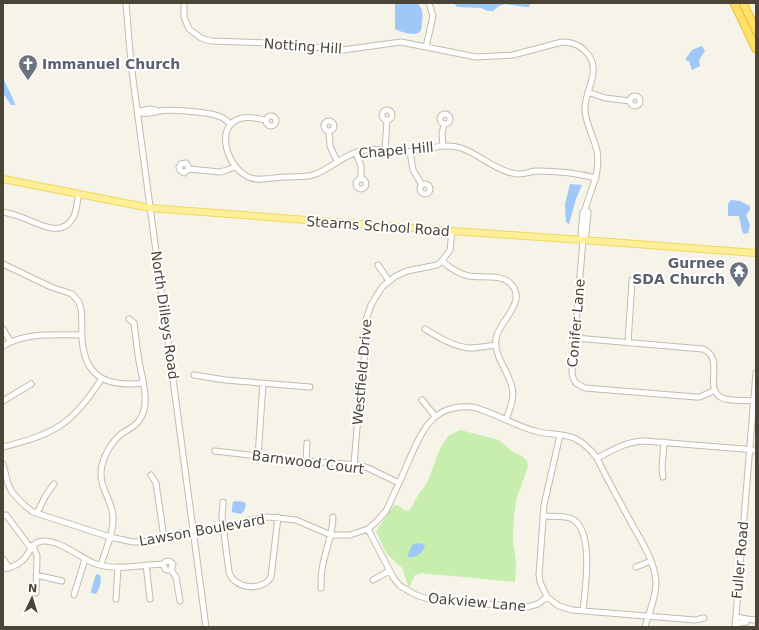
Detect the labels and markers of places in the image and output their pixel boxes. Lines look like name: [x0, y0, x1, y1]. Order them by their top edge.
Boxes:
church icon: Immanuel Church: [17, 53, 39, 81]
place label: Immanuel Church: [42, 56, 180, 72]
place label: Gurnee SDA Church: [632, 255, 725, 287]
temple icon: Gurnee SDA Church: [728, 260, 750, 288]

